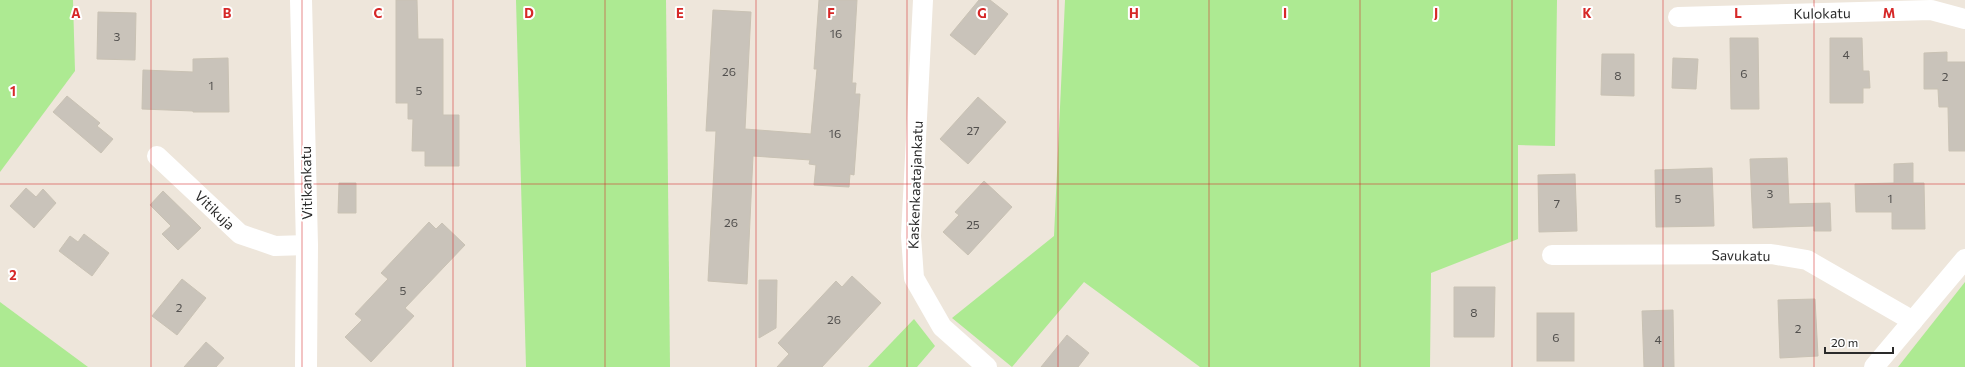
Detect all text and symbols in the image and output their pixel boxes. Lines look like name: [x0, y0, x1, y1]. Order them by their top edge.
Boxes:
street label: Kulokatu: [1793, 4, 1851, 22]
text: A: [71, 5, 81, 21]
text: B: [223, 5, 232, 21]
text: C: [374, 5, 383, 21]
text: D: [524, 5, 534, 21]
text: E: [676, 5, 684, 21]
text: F: [827, 5, 835, 21]
text: G: [977, 5, 987, 21]
text: H: [1129, 5, 1139, 21]
text: I: [1283, 5, 1287, 21]
text: J: [1434, 5, 1438, 21]
text: K: [1582, 5, 1592, 21]
text: L: [1734, 5, 1742, 21]
text: M: [1883, 5, 1895, 21]
house number: 16: [830, 26, 842, 40]
house number: 3: [114, 29, 121, 43]
house number: 4: [1842, 47, 1850, 61]
house number: 26: [722, 64, 736, 78]
house number: 6: [1740, 66, 1748, 80]
house number: 8: [1614, 68, 1622, 82]
house number: 2: [1942, 69, 1949, 83]
house number: 1: [208, 78, 214, 92]
text: 1: [10, 83, 16, 99]
house number: 5: [416, 83, 423, 97]
street label: Kaskenkaatajankatu: [904, 121, 926, 249]
house number: 27: [967, 123, 979, 137]
house number: 16: [829, 126, 841, 140]
street label: Vitikankatu: [297, 146, 315, 220]
house number: 3: [1767, 186, 1774, 200]
street label: Vitikuja: [192, 187, 238, 233]
house number: 5: [1675, 191, 1682, 205]
house number: 1: [1887, 191, 1893, 205]
house number: 7: [1554, 196, 1560, 210]
house number: 26: [724, 215, 738, 229]
house number: 25: [966, 217, 980, 231]
street label: Savukatu: [1711, 246, 1771, 264]
text: 2: [9, 267, 17, 283]
house number: 5: [400, 283, 407, 297]
house number: 2: [176, 300, 183, 314]
house number: 8: [1470, 305, 1478, 319]
house number: 26: [827, 312, 841, 326]
house number: 2: [1795, 321, 1802, 335]
scale bar: [1825, 329, 1893, 355]
house number: 6: [1552, 330, 1560, 344]
house number: 4: [1654, 332, 1662, 346]
text: 20 m: [1831, 335, 1858, 349]

